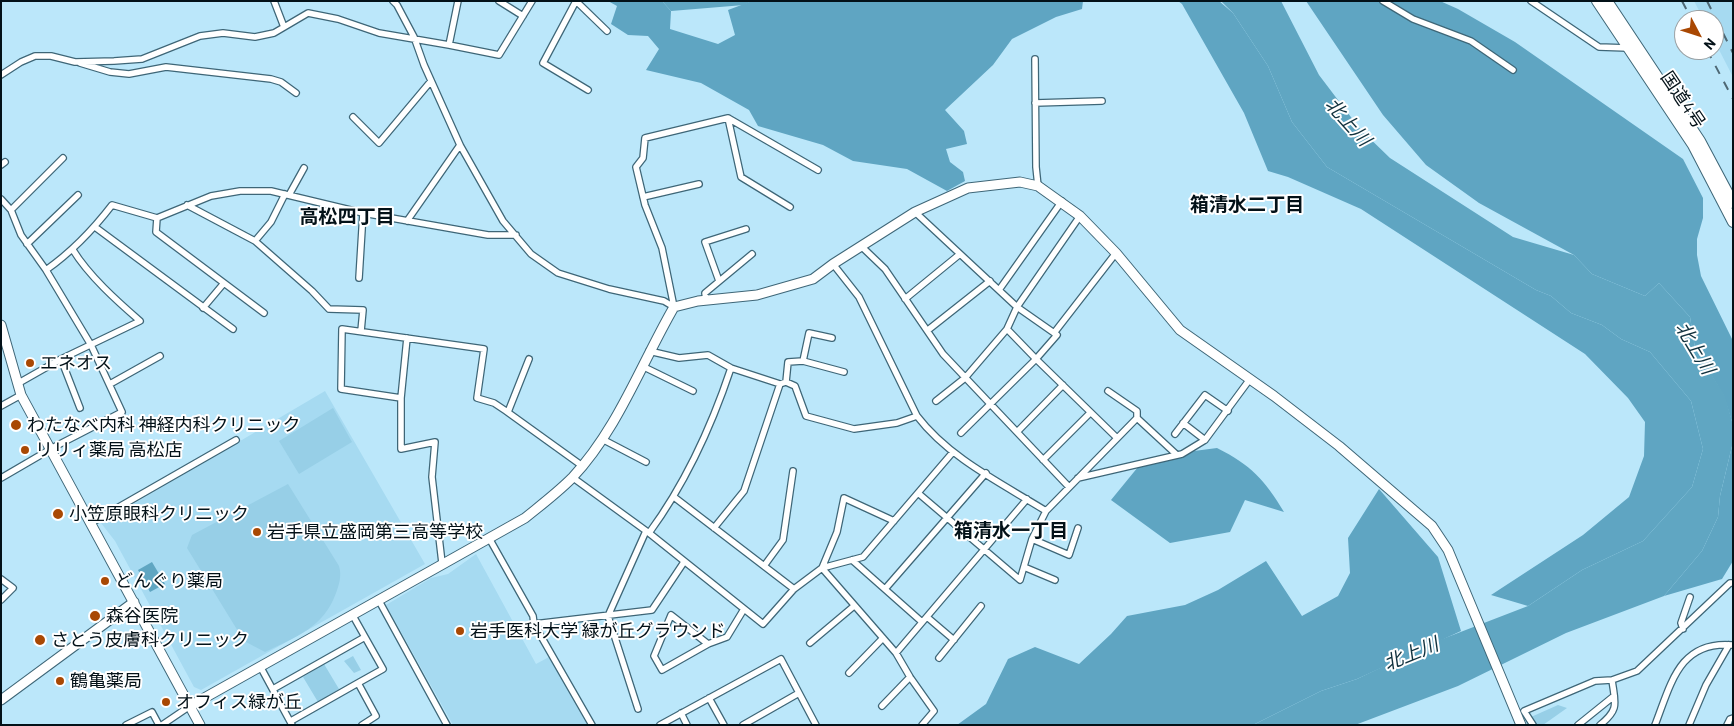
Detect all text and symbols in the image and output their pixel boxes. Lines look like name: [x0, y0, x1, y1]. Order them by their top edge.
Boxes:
north arrow: [1674, 10, 1724, 60]
text: N: [1701, 35, 1720, 53]
street label: 国道4号: [1656, 67, 1710, 133]
water label: 北上川: [1320, 93, 1376, 151]
district label: 箱清水二丁目: [1190, 194, 1304, 216]
district label: 高松四丁目: [300, 206, 394, 228]
water label: 北上川: [1671, 318, 1719, 378]
place label: エネオス: [40, 352, 112, 374]
marker: エネオス: [24, 357, 36, 369]
place label: わたなべ内科 神経内科クリニック: [27, 414, 301, 436]
marker: わたなべ内科 神経内科クリニック: [9, 418, 23, 432]
place label: リリィ薬局 高松店: [35, 439, 183, 461]
marker: リリィ薬局 高松店: [19, 444, 31, 456]
place label: 小笠原眼科クリニック: [69, 503, 249, 525]
marker: 小笠原眼科クリニック: [51, 507, 65, 521]
district label: 箱清水一丁目: [954, 520, 1068, 542]
place label: 岩手県立盛岡第三高等学校: [267, 521, 483, 543]
marker: 岩手県立盛岡第三高等学校: [251, 526, 263, 538]
place label: どんぐり薬局: [115, 570, 223, 592]
marker: どんぐり薬局: [99, 575, 111, 587]
place label: 森谷医院: [106, 605, 178, 627]
marker: 森谷医院: [88, 609, 102, 623]
place label: 岩手医科大学 緑が丘グラウンド: [470, 620, 726, 642]
marker: 岩手医科大学 緑が丘グラウンド: [454, 625, 466, 637]
place label: さとう皮膚科クリニック: [51, 629, 249, 651]
marker: さとう皮膚科クリニック: [33, 633, 47, 647]
water label: 北上川: [1380, 633, 1442, 675]
place label: 鶴亀薬局: [70, 670, 142, 692]
marker: 鶴亀薬局: [54, 675, 66, 687]
place label: オフィス緑が丘: [176, 691, 302, 713]
marker: オフィス緑が丘: [160, 696, 172, 708]

